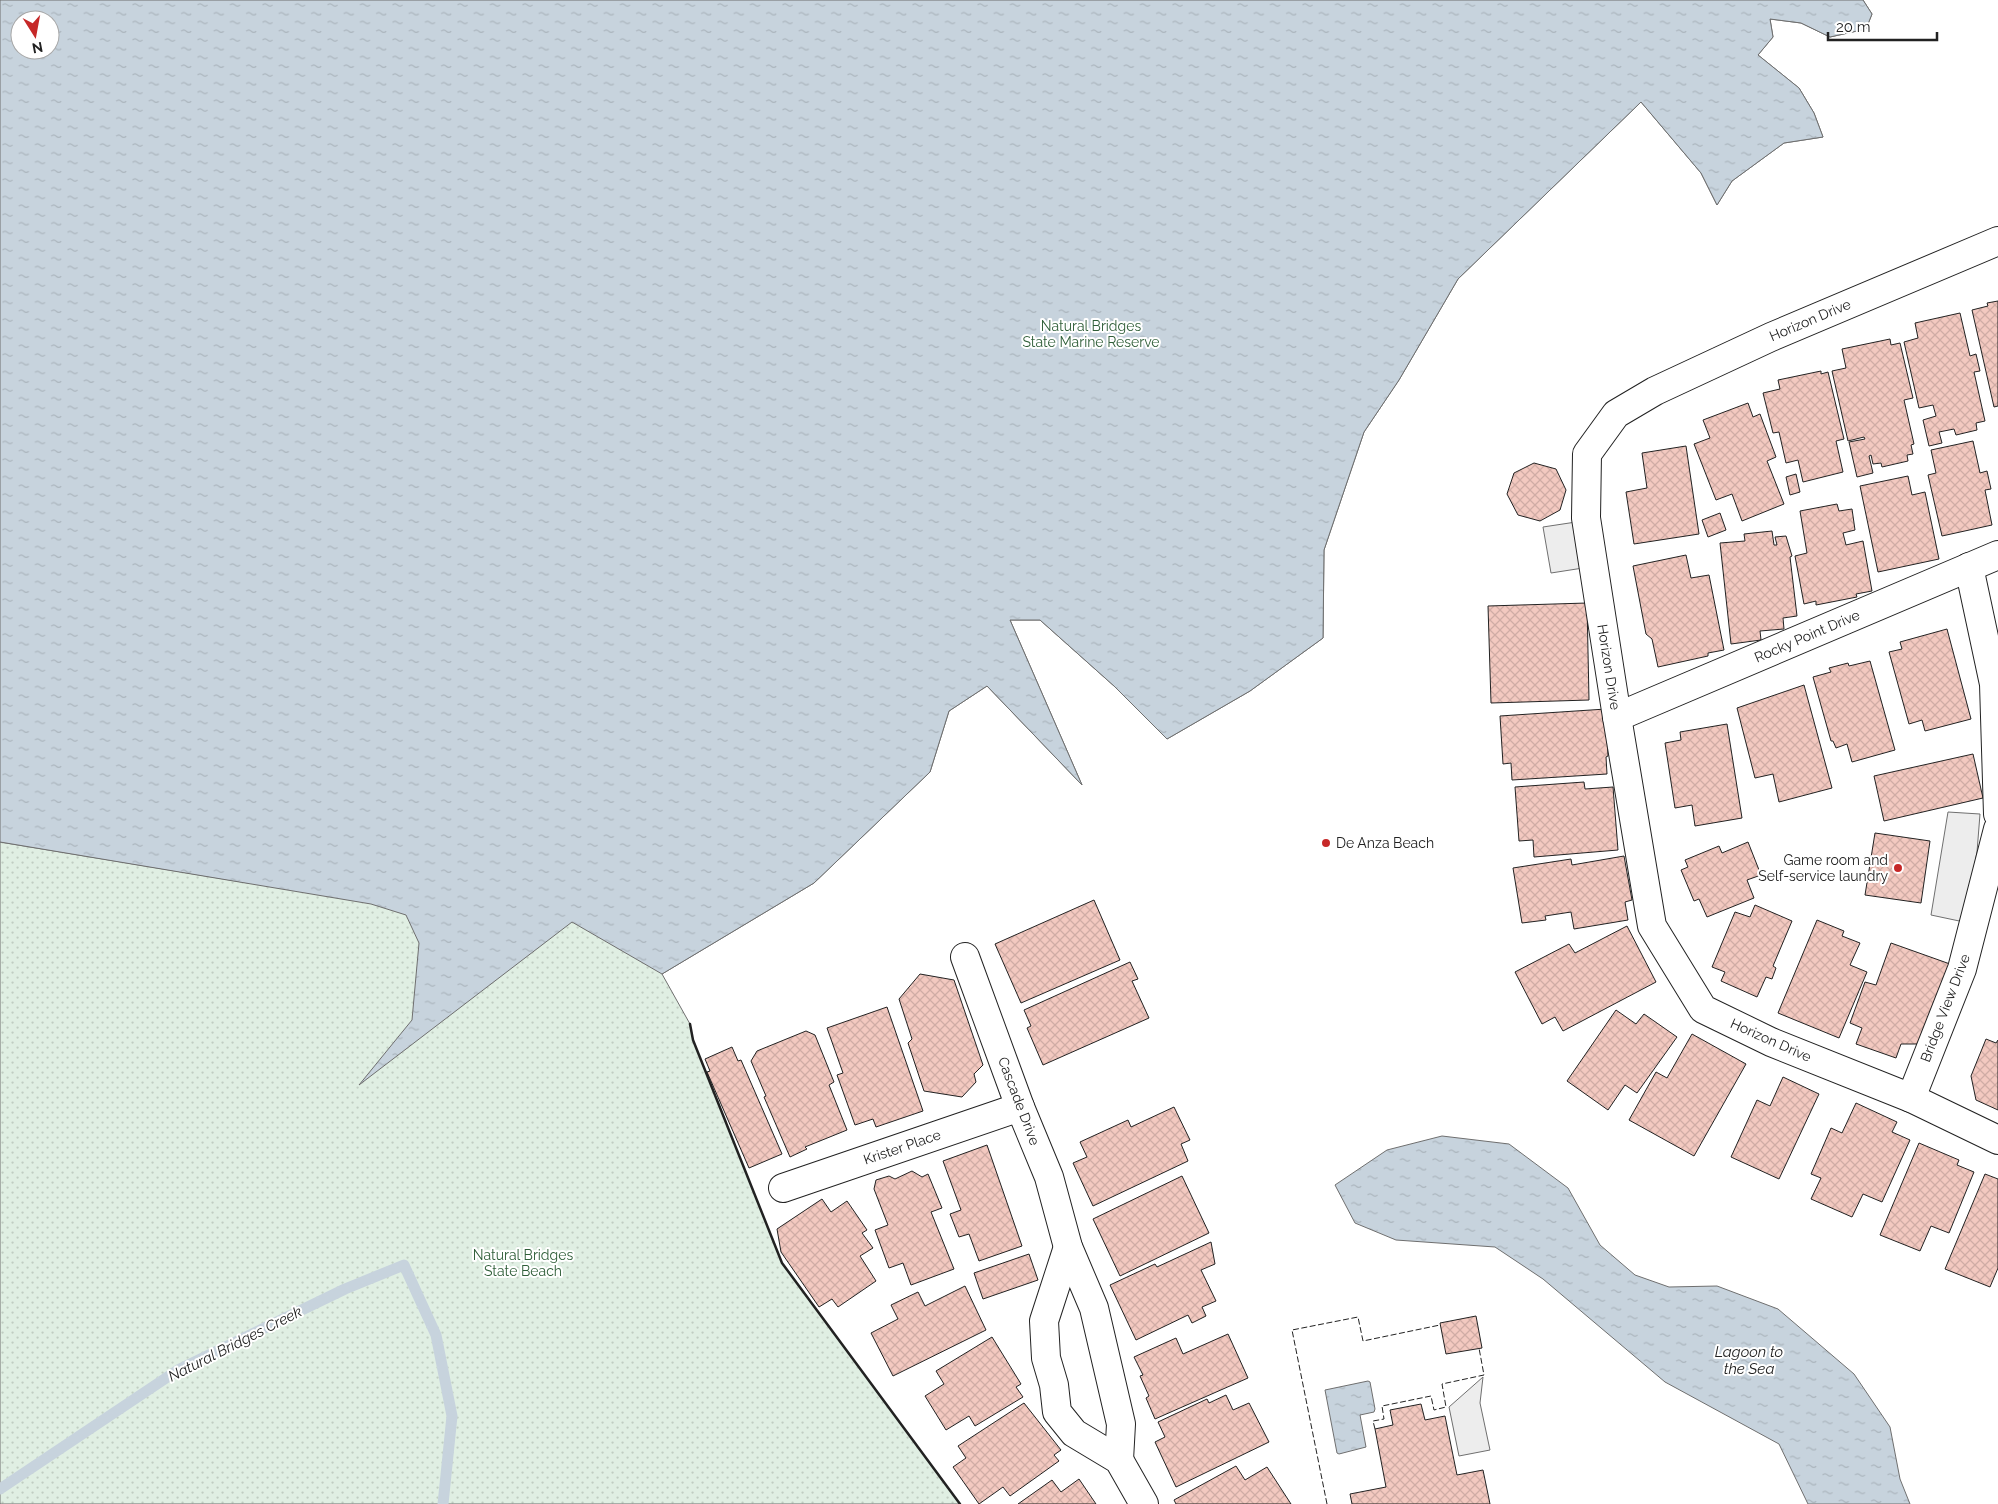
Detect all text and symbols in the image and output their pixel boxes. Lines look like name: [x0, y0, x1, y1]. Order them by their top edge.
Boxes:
north arrow: [10, 10, 60, 60]
scale bar: [1828, 10, 1937, 42]
text: 20 m: [1836, 18, 1871, 36]
text: N: [31, 39, 44, 57]
street label: Horizon Drive: [1767, 296, 1853, 344]
park label: Natural Bridges State Marine Reserve: [1022, 318, 1160, 350]
street label: Rocky Point Drive: [1752, 607, 1862, 665]
street label: Horizon Drive: [1594, 623, 1624, 711]
place label: De Anza Beach: [1336, 835, 1434, 851]
marker: De Anza Beach: [1320, 837, 1332, 849]
place label: Game room and Self-service laundry: [1758, 852, 1888, 884]
marker: Game room and Self-service laundry: [1892, 862, 1904, 874]
street label: Bridge View Drive: [1917, 952, 1973, 1064]
street label: Horizon Drive: [1728, 1015, 1814, 1065]
street label: Cascade Drive: [995, 1055, 1043, 1147]
street label: Krister Place: [861, 1126, 943, 1168]
park label: Natural Bridges State Beach: [473, 1247, 573, 1279]
water label: Natural Bridges Creek: [165, 1302, 305, 1386]
water label: Lagoon to the Sea: [1715, 1343, 1783, 1378]

